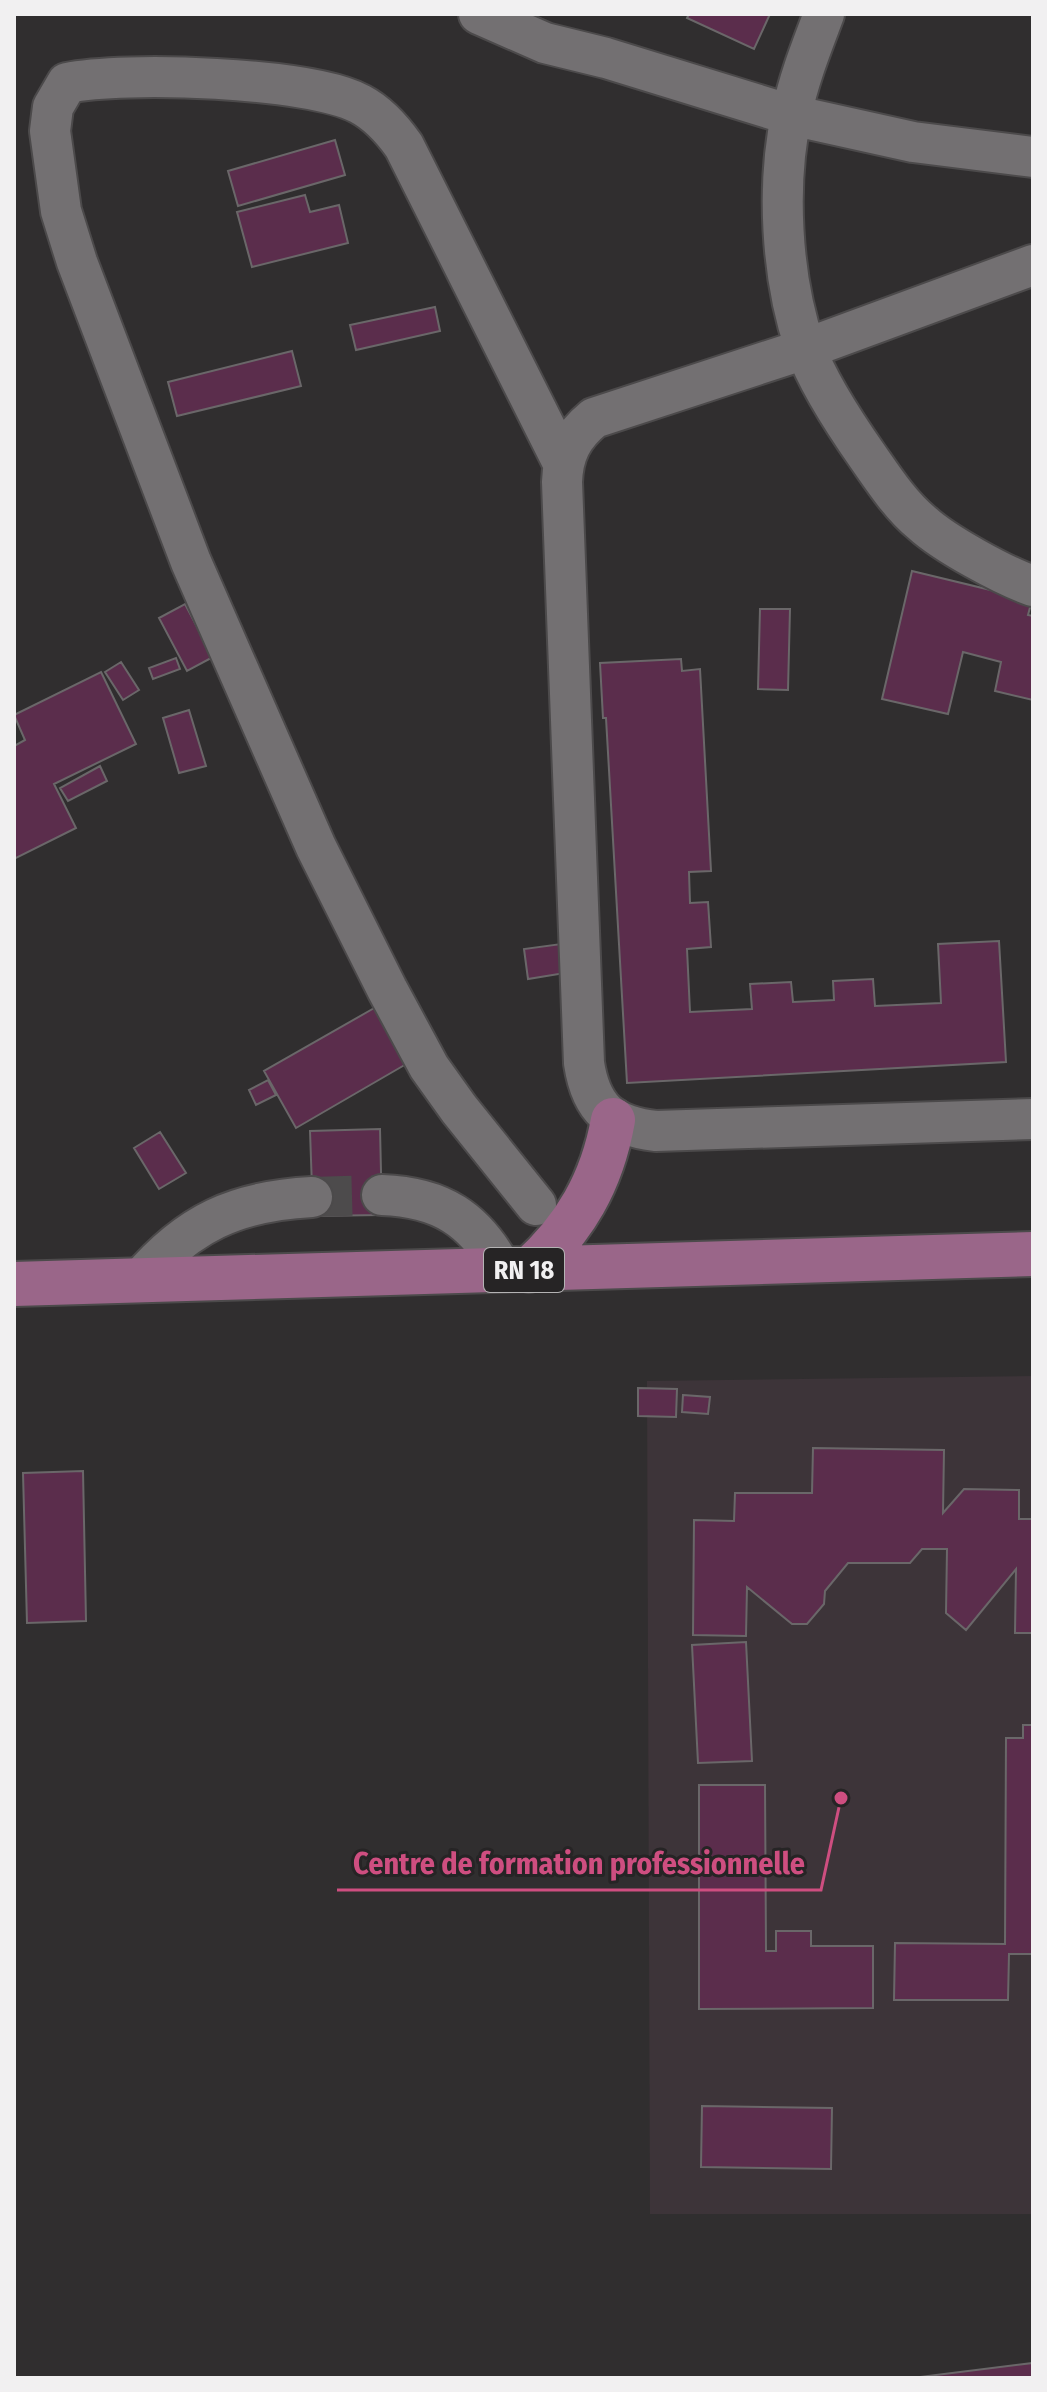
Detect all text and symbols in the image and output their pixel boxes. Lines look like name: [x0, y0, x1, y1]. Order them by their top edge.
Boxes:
road number: RN 18: [484, 1248, 564, 1292]
callout: Centre de formation professionnelle: [337, 1836, 821, 1890]
text: Centre de formation professionnelle: [353, 1846, 805, 1882]

